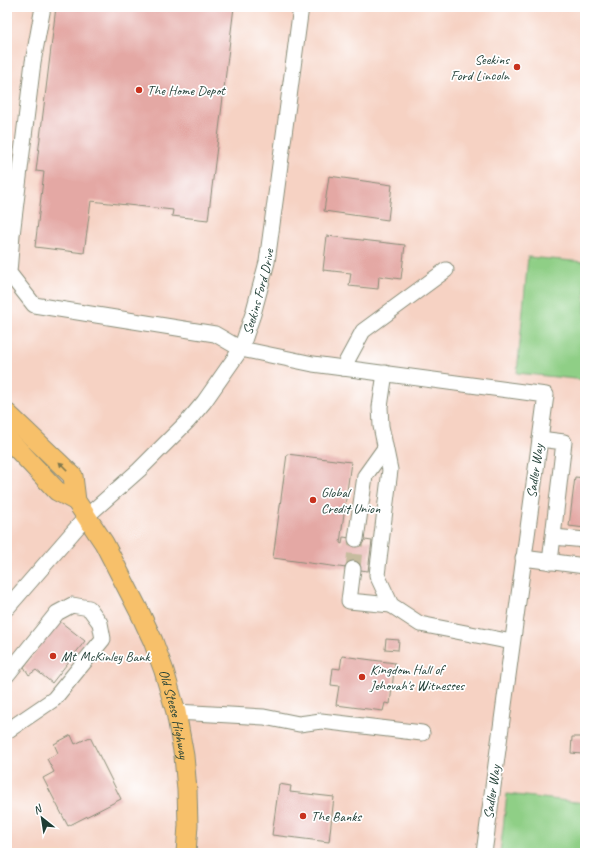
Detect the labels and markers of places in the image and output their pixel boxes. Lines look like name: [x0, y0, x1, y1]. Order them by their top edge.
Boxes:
place label: Seekins Ford Lincoln: [451, 51, 510, 84]
marker: Seekins Ford Lincoln: [512, 62, 522, 72]
place label: The Home Depot: [147, 82, 226, 99]
marker: The Home Depot: [134, 85, 144, 95]
place label: Global Credit Union: [321, 484, 381, 517]
marker: Global Credit Union: [308, 495, 318, 505]
place label: Mt McKinley Bank: [61, 648, 152, 665]
marker: Mt McKinley Bank: [48, 651, 58, 661]
place label: Kingdom Hall of Jehovah's Witnesses: [369, 661, 465, 694]
marker: Kingdom Hall of Jehovah's Witnesses: [357, 672, 367, 682]
place label: The Banks: [311, 808, 362, 825]
marker: The Banks: [298, 811, 308, 821]

